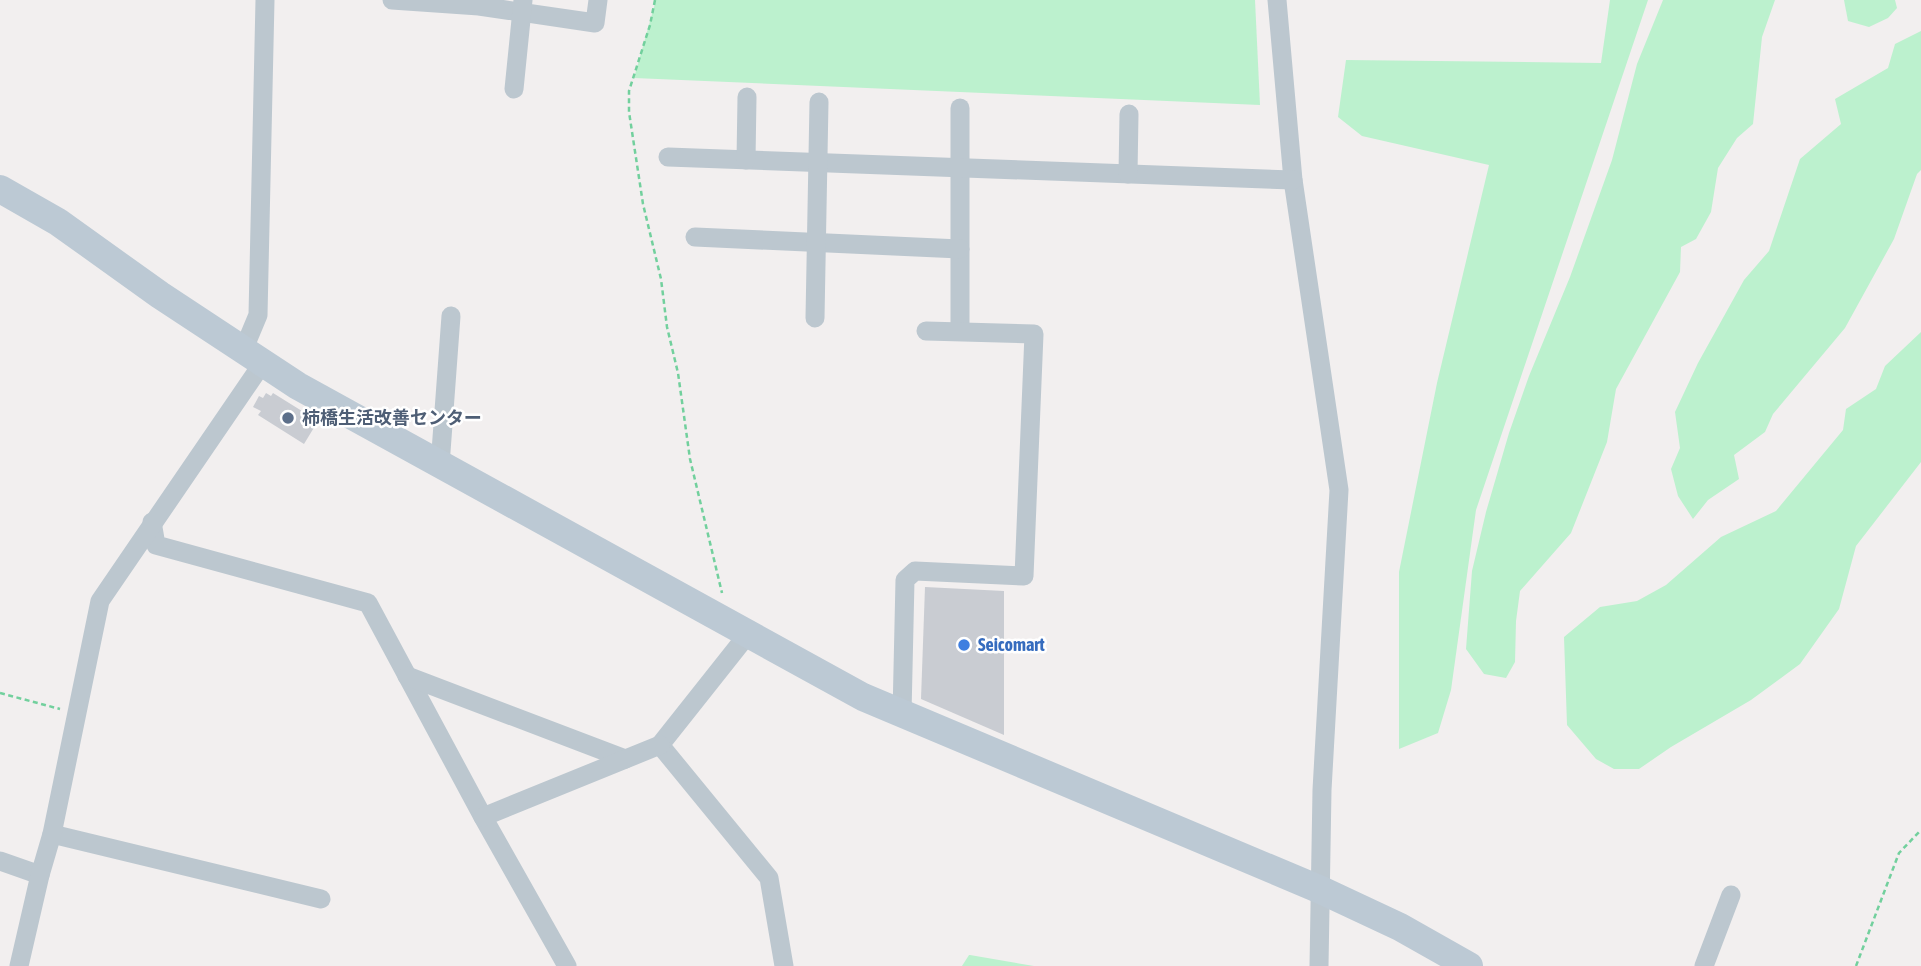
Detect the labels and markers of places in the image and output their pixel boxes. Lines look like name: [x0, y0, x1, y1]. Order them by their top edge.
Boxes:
place label: 柿橋生活改善センター: [302, 407, 482, 428]
marker: 柿橋生活改善センター: [280, 410, 296, 426]
place label: Seicomart: [978, 634, 1045, 655]
marker: Seicomart: [956, 637, 972, 653]

